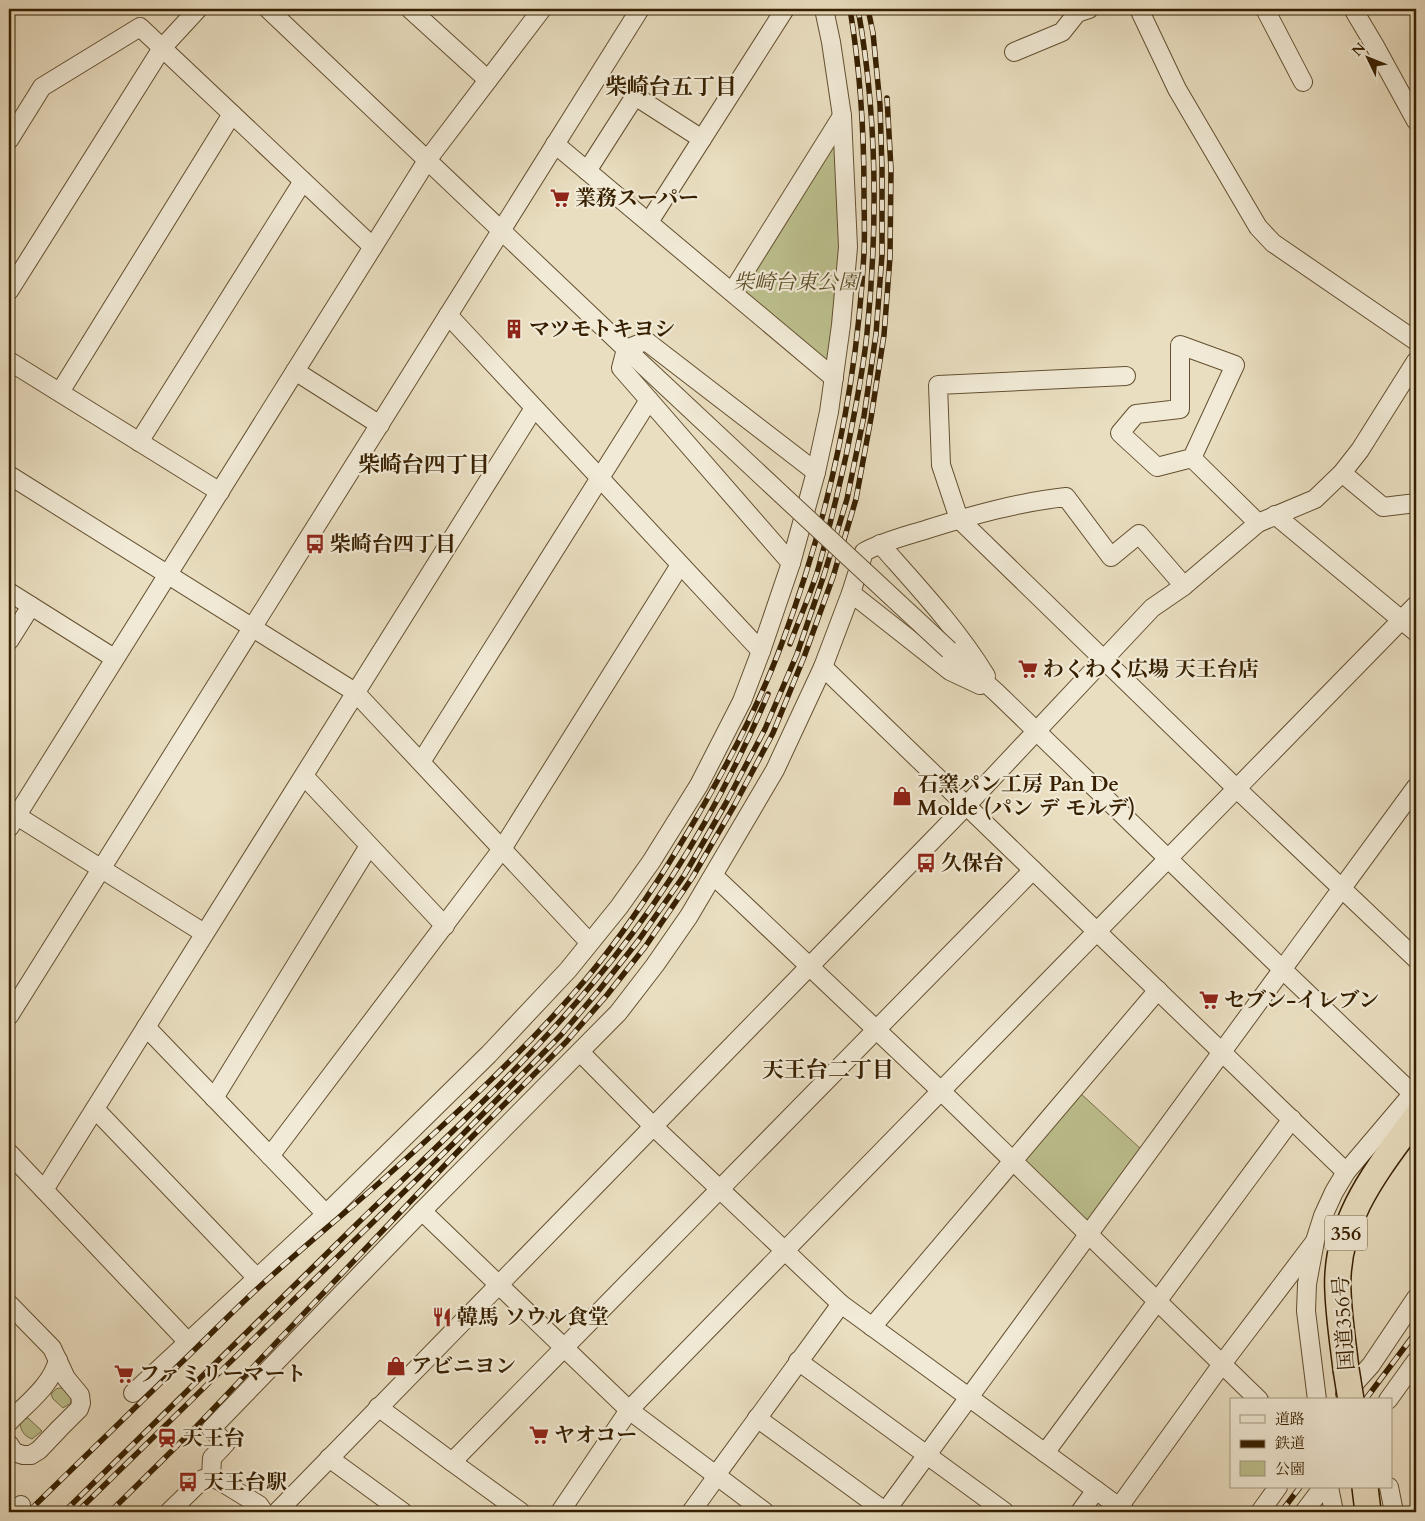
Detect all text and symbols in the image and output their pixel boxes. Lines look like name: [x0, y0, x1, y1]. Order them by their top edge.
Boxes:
north arrow: [1342, 32, 1392, 82]
text: N: [1348, 39, 1370, 60]
district label: 柴崎台五丁目: [605, 72, 737, 102]
place label: 業務スーパー: [575, 184, 699, 213]
supermarket icon: 業務スーパー: [549, 187, 571, 209]
park label: 柴崎台東公園: [733, 268, 862, 297]
place label: マツモトキヨシ: [529, 315, 675, 344]
building icon: マツモトキヨシ: [503, 318, 525, 340]
district label: 柴崎台四丁目: [358, 450, 490, 480]
place label: 柴崎台四丁目: [330, 530, 456, 559]
bus stop icon: 柴崎台四丁目: [304, 533, 326, 555]
place label: わくわく広場 天王台店: [1043, 655, 1259, 684]
supermarket icon: わくわく広場 天王台店: [1017, 658, 1039, 680]
place label: 石窯パン工房 Pan De Molde (パン デ モルデ): [917, 770, 1135, 823]
shop icon: 石窯パン工房 Pan De Molde (パン デ モルデ): [891, 785, 913, 807]
place label: 久保台: [941, 849, 1004, 878]
bus stop icon: 久保台: [915, 852, 937, 874]
place label: セブン-イレブン: [1224, 986, 1379, 1015]
supermarket icon: セブン-イレブン: [1198, 989, 1220, 1011]
district label: 天王台二丁目: [762, 1055, 894, 1085]
road number: 356: [1325, 1216, 1367, 1250]
street label: 国道356号: [1326, 1274, 1362, 1372]
place label: 韓馬 ソウル食堂: [457, 1303, 609, 1332]
restaurant icon: 韓馬 ソウル食堂: [431, 1306, 453, 1328]
place label: アビニヨン: [411, 1352, 516, 1381]
shop icon: アビニヨン: [385, 1355, 407, 1377]
place label: ファミリーマート: [139, 1360, 307, 1389]
supermarket icon: ファミリーマート: [113, 1363, 135, 1385]
legend: [1230, 1398, 1392, 1488]
text: 道路: [1275, 1409, 1305, 1429]
place label: ヤオコー: [554, 1421, 637, 1450]
place label: 天王台: [182, 1424, 245, 1453]
supermarket icon: ヤオコー: [528, 1424, 550, 1446]
station icon: 天王台: [156, 1427, 178, 1449]
text: 鉄道: [1275, 1433, 1305, 1453]
text: 公園: [1275, 1459, 1305, 1479]
place label: 天王台駅: [203, 1468, 287, 1497]
bus stop icon: 天王台駅: [177, 1471, 199, 1493]

